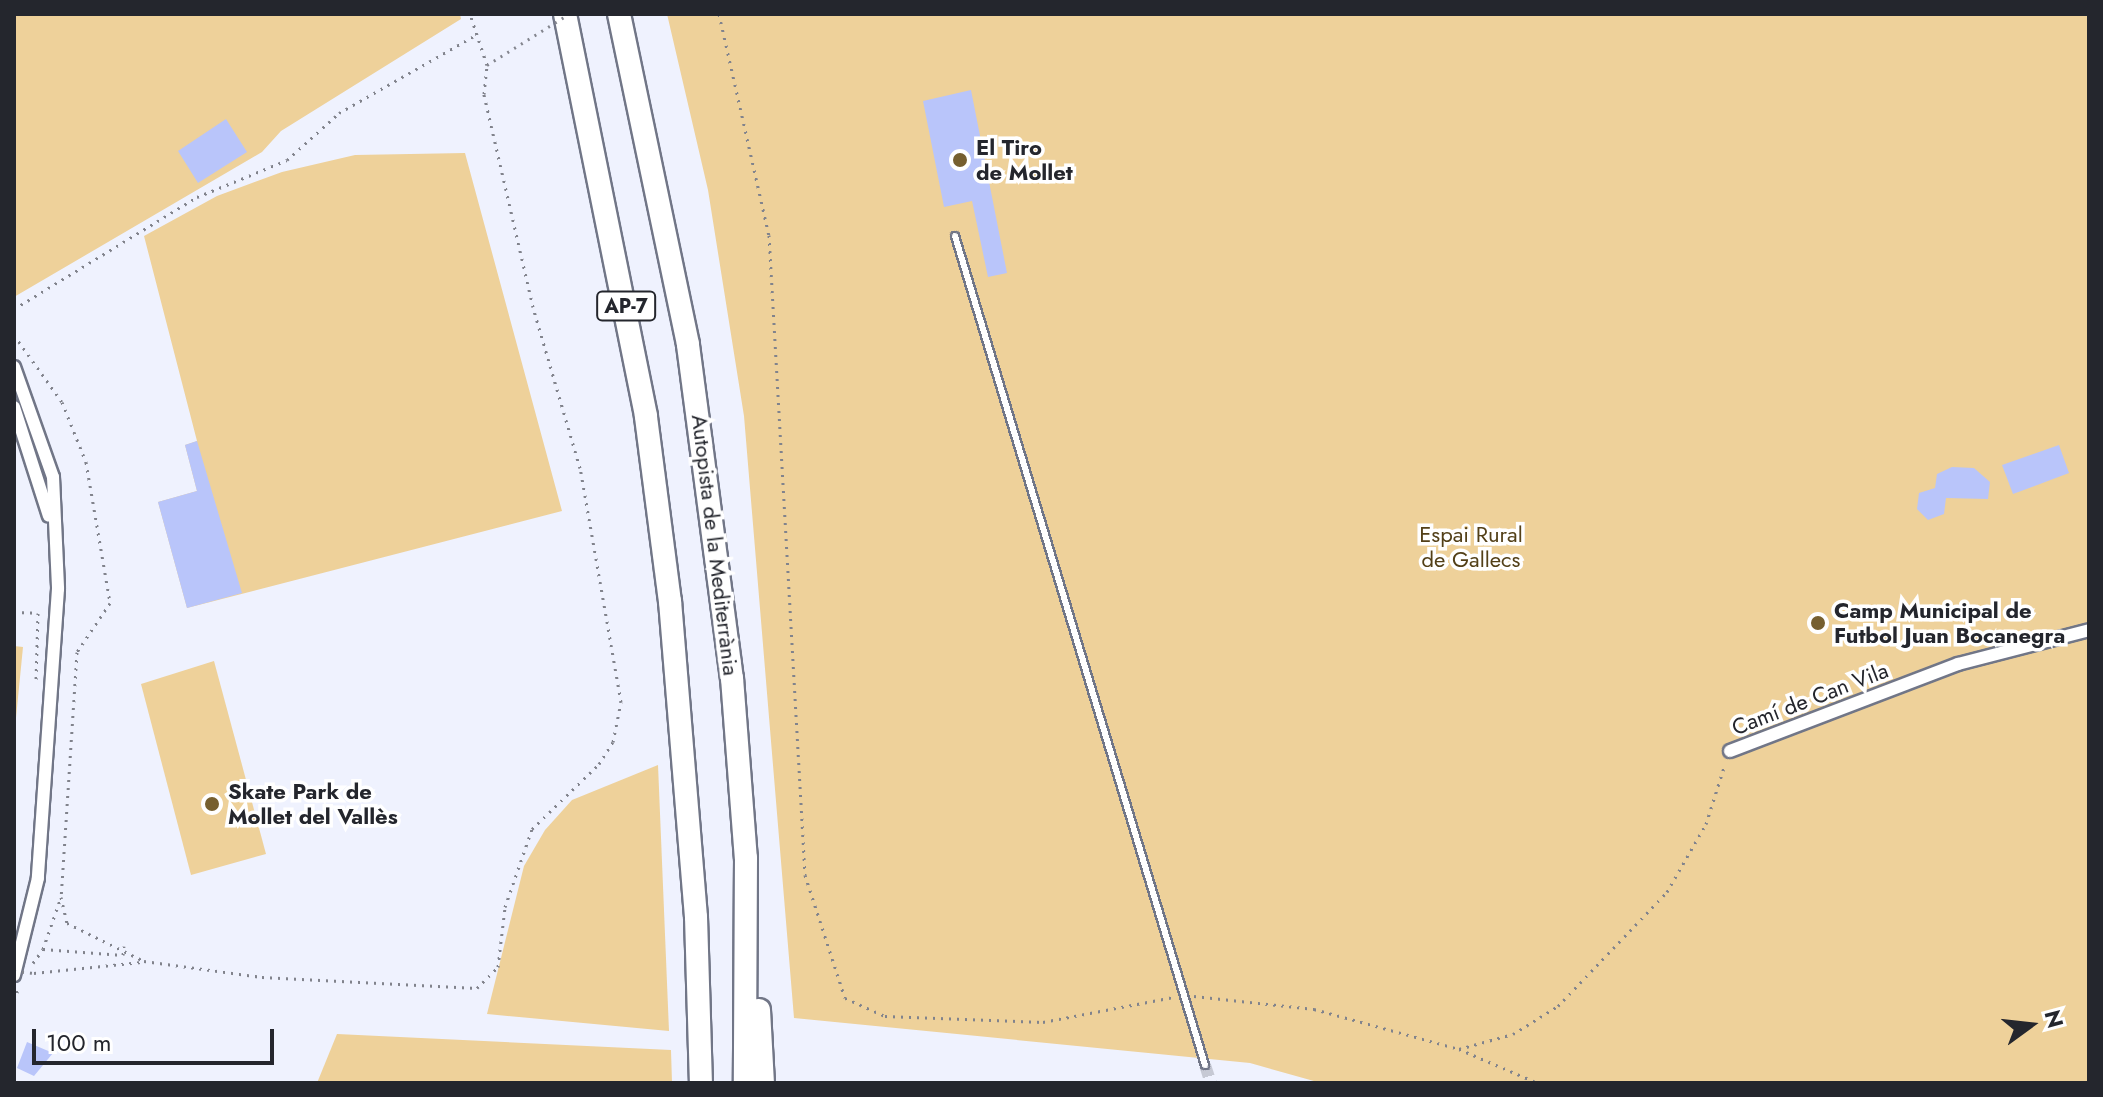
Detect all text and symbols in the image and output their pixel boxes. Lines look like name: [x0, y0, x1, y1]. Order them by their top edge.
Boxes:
place label: El Tiro de Mollet: [976, 134, 1073, 186]
marker: El Tiro de Mollet: [951, 151, 969, 169]
road number: AP-7: [596, 290, 656, 322]
street label: Autopista de la Mediterrània: [686, 413, 744, 677]
park label: Espai Rural de Gallecs: [1419, 521, 1523, 572]
place label: Camp Municipal de Futbol Juan Bocanegra: [1834, 597, 2065, 648]
marker: Camp Municipal de Futbol Juan Bocanegra: [1809, 614, 1827, 632]
street label: Camí de Can Vila: [1728, 657, 1892, 741]
place label: Skate Park de Mollet del Vallès: [228, 778, 398, 830]
marker: Skate Park de Mollet del Vallès: [203, 795, 221, 813]
north arrow: [1991, 985, 2071, 1065]
text: N: [2036, 1006, 2072, 1031]
scale bar: [36, 1013, 278, 1063]
text: 100 m: [46, 1025, 112, 1060]

